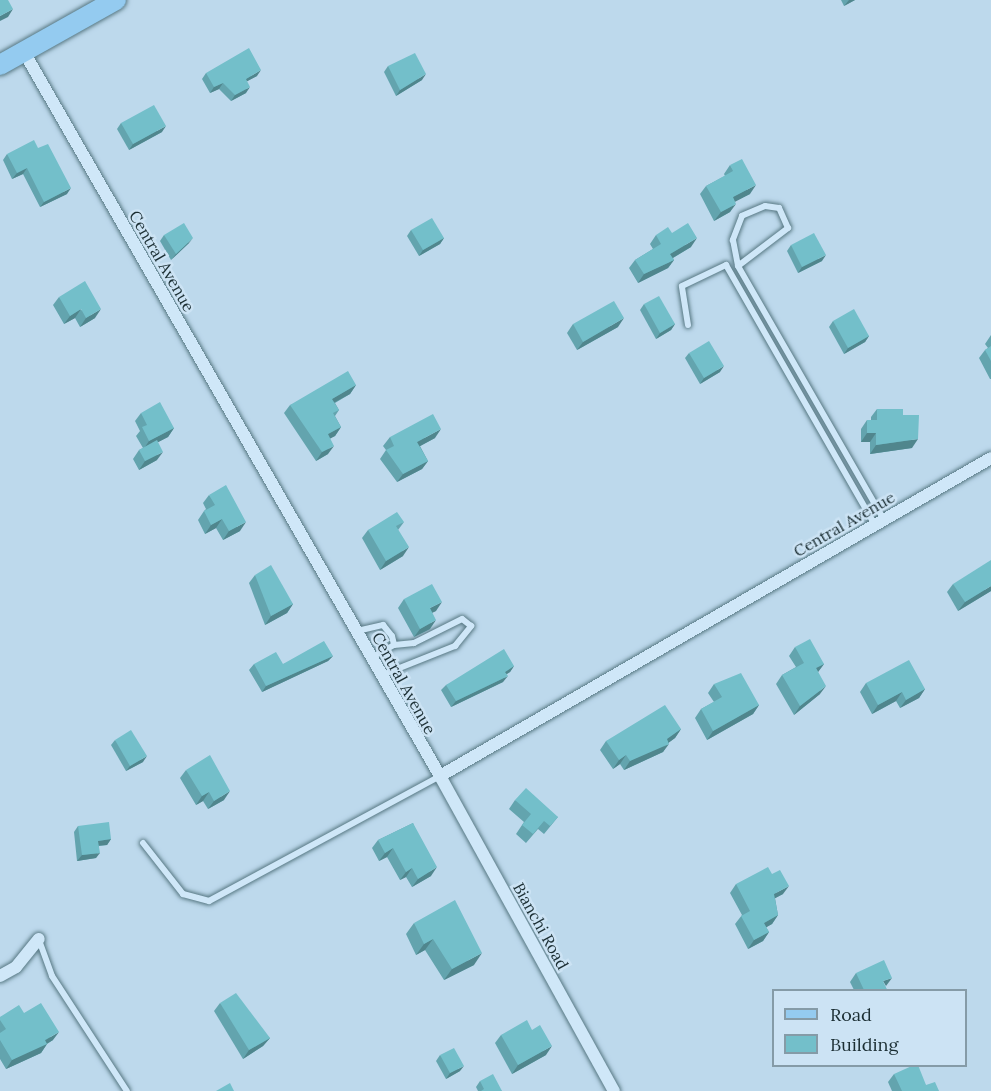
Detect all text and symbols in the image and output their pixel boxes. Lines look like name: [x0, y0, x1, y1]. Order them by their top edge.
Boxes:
street label: Central Avenue: [125, 207, 199, 315]
street label: Central Avenue: [790, 487, 898, 561]
street label: Central Avenue: [368, 629, 440, 737]
street label: Bianchi Road: [509, 879, 573, 973]
legend: [772, 989, 967, 1067]
text: Road: [830, 1003, 872, 1026]
text: Building: [830, 1033, 898, 1056]

